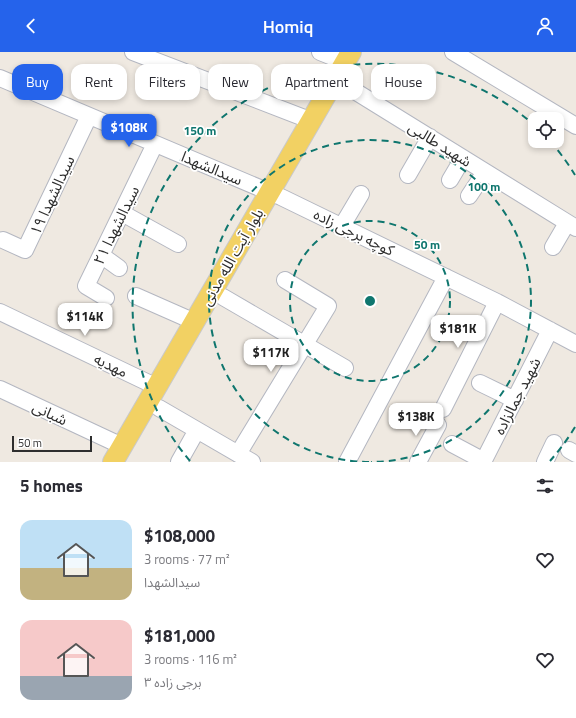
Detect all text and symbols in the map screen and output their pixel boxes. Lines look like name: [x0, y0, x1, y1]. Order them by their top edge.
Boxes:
text: Homiq: [263, 13, 313, 40]
icon: back: [20, 15, 42, 37]
icon: person: [534, 15, 556, 37]
chip: Buy: [12, 64, 63, 100]
chip: Rent: [71, 64, 127, 100]
chip: Filters: [135, 64, 200, 100]
chip: New: [208, 64, 263, 100]
chip: Apartment: [271, 64, 363, 100]
chip: House: [371, 64, 436, 100]
map controls: [528, 112, 564, 148]
button: locate: [528, 112, 564, 148]
pin: $108K: [101, 114, 157, 148]
street label: شهید طالبی: [404, 115, 476, 173]
text: $108K: [111, 117, 147, 137]
text: 150 m: [184, 121, 216, 140]
street label: سیدالشهدا: [178, 145, 246, 191]
street label: سیدالشهدا ۱۹: [24, 151, 81, 238]
text: 100 m: [468, 177, 500, 196]
street label: سیدالشهدا ۲۱: [87, 181, 145, 268]
street label: کوچه برجى زاده: [310, 203, 399, 262]
street label: بلوار آیت الله مدنی: [195, 204, 269, 310]
text: 50 m: [414, 235, 440, 254]
centre of rings: [363, 294, 377, 308]
pin: $114K: [57, 303, 113, 337]
text: $114K: [67, 306, 103, 326]
pin: $181K: [430, 315, 486, 349]
text: $181K: [440, 318, 476, 338]
pin: $117K: [243, 339, 299, 373]
text: $117K: [253, 342, 289, 362]
street label: مهدیه: [90, 347, 132, 383]
street label: شهید جمالزاده: [488, 353, 547, 439]
street label: شبانی: [29, 395, 72, 431]
pin: $138K: [388, 403, 444, 437]
text: $138K: [398, 406, 434, 426]
scale bar: [12, 434, 92, 453]
text: 50 m: [18, 435, 42, 451]
text: 5 homes: [20, 473, 83, 499]
icon: filters: [534, 475, 556, 497]
text: $108,000: [144, 523, 215, 549]
icon: home: [52, 536, 100, 584]
text: 3 rooms · 77 m²: [144, 549, 230, 569]
icon: heart: [534, 549, 556, 571]
text: سیدالشهدا: [144, 572, 200, 592]
text: $181,000: [144, 623, 215, 649]
icon: home: [52, 636, 100, 684]
text: 3 rooms · 116 m²: [144, 649, 237, 669]
icon: heart: [534, 649, 556, 671]
text: برجی زاده ۳: [144, 672, 202, 692]

